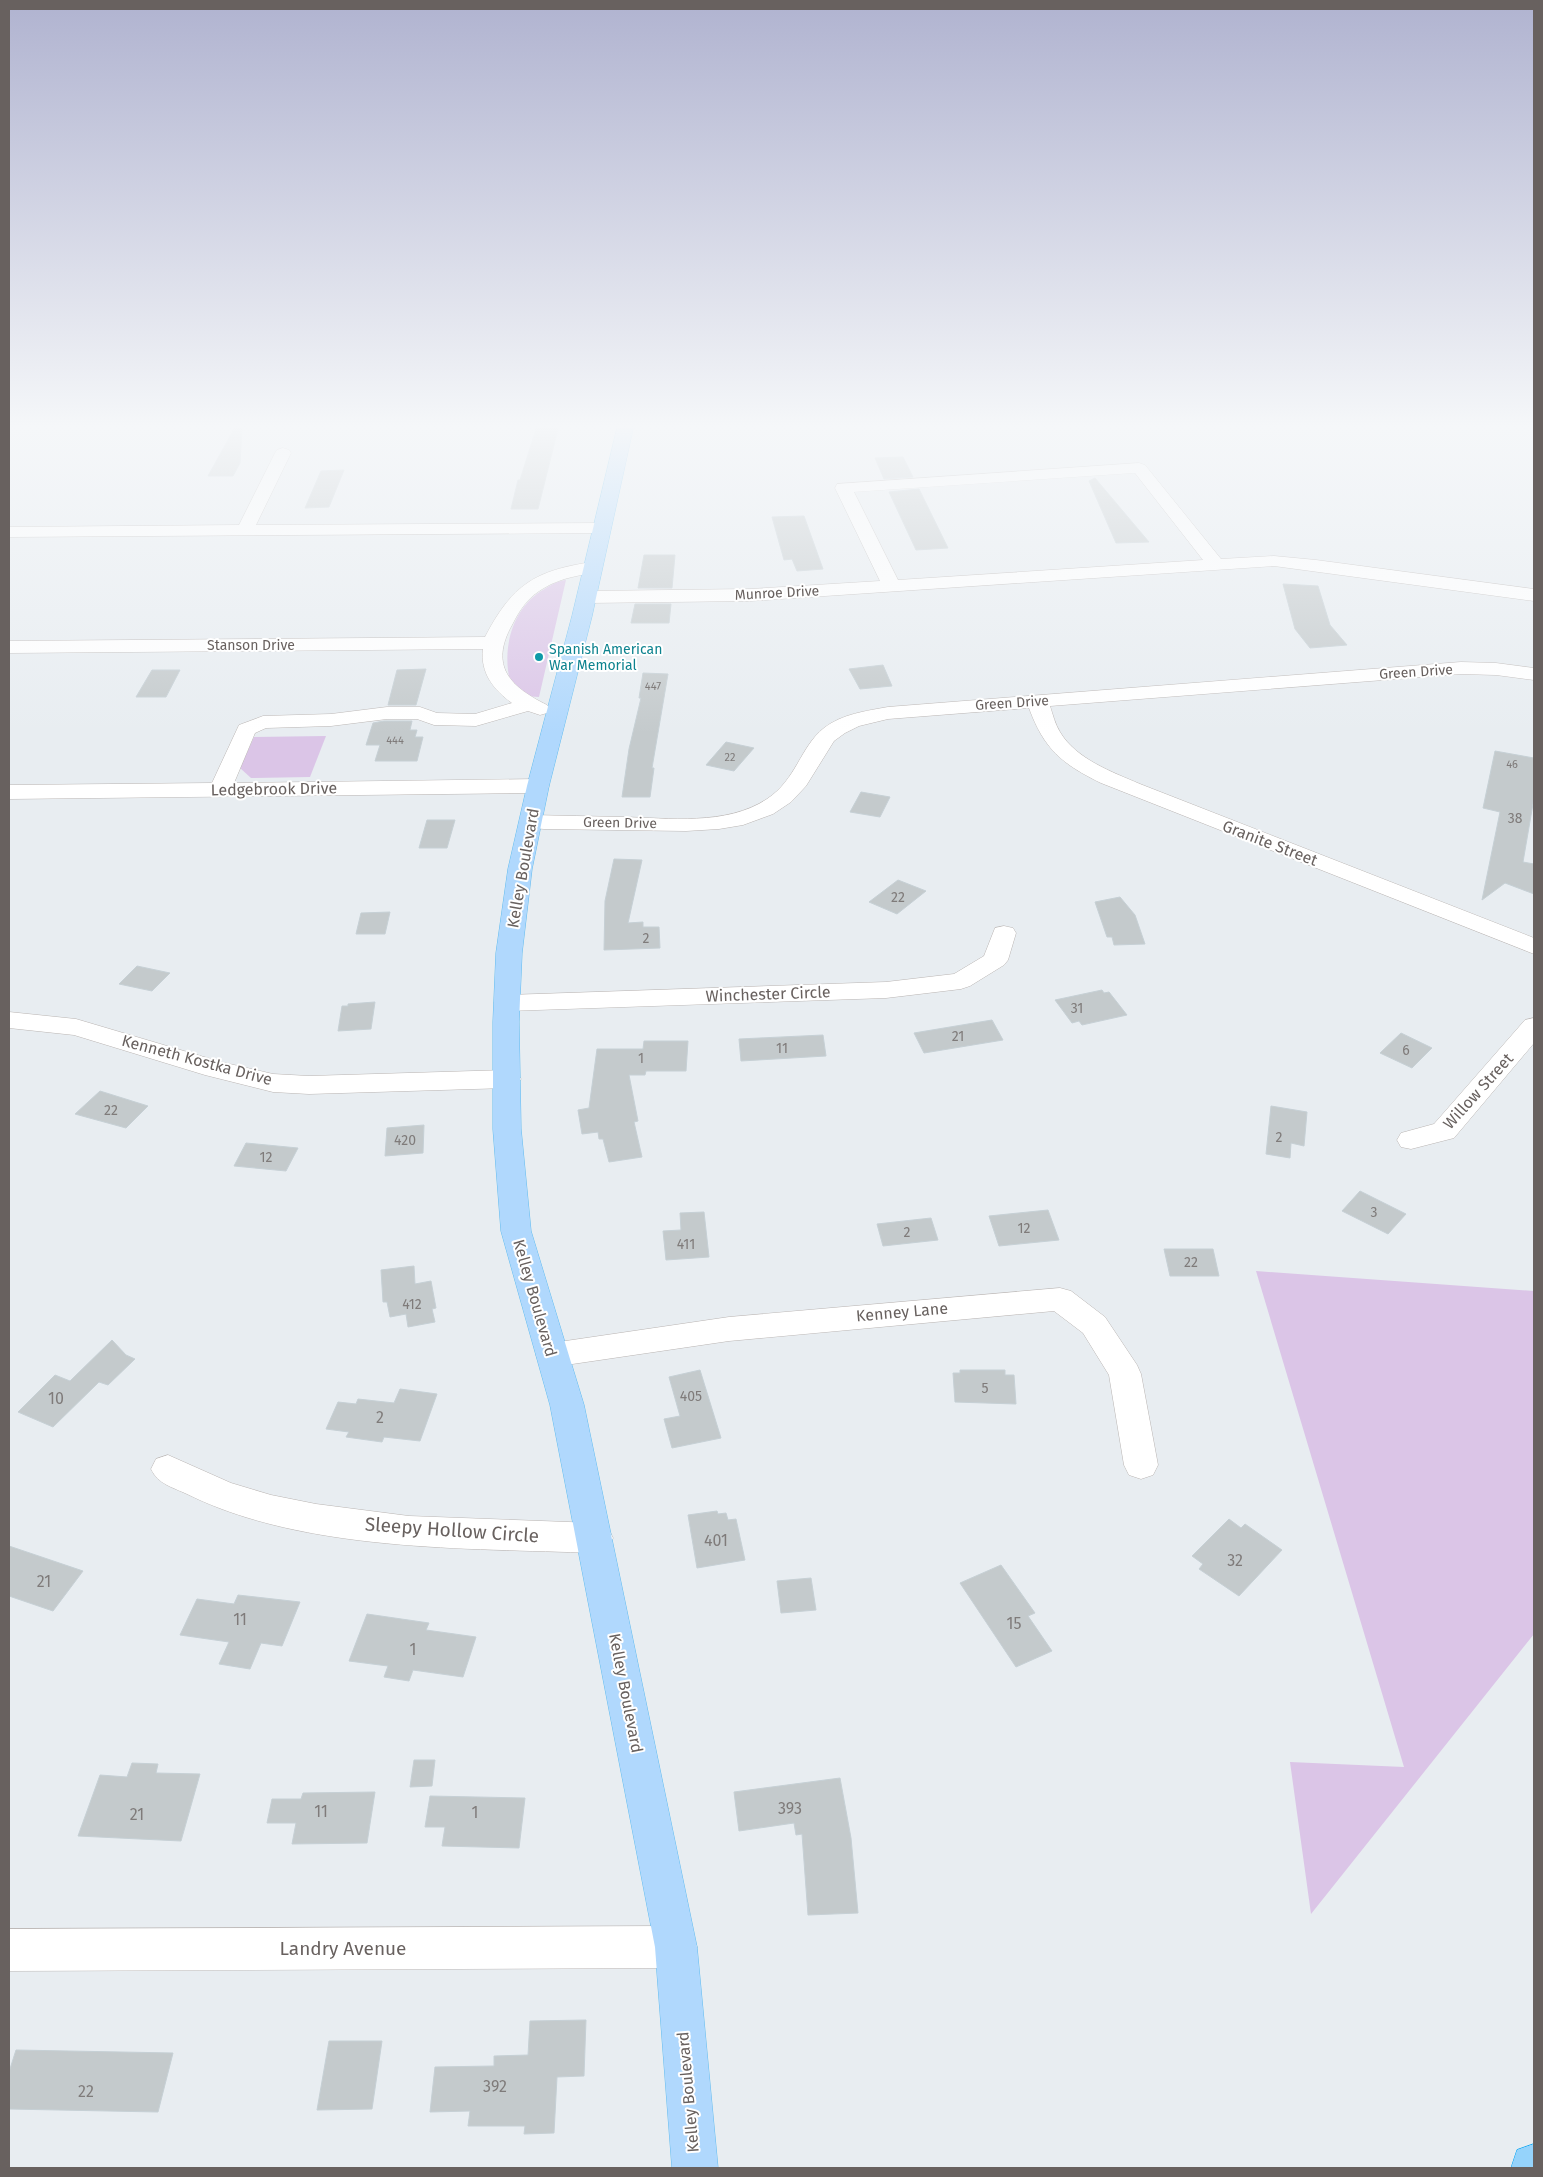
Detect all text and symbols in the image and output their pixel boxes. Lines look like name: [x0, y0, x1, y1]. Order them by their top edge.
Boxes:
street label: Munroe Drive: [734, 582, 820, 604]
street label: Stanson Drive: [207, 637, 295, 654]
place label: Spanish American War Memorial: [549, 641, 662, 674]
marker: Spanish American War Memorial: [533, 651, 545, 663]
street label: Green Drive: [1379, 661, 1453, 683]
house number: 447: [645, 680, 661, 693]
street label: Green Drive: [975, 692, 1049, 714]
house number: 444: [386, 734, 404, 747]
house number: 22: [725, 751, 735, 764]
house number: 46: [1506, 758, 1518, 771]
street label: Ledgebrook Drive: [211, 778, 337, 800]
street label: Kelley Boulevard: [503, 807, 543, 929]
house number: 38: [1508, 810, 1523, 827]
street label: Green Drive: [583, 814, 657, 832]
street label: Granite Street: [1220, 816, 1320, 870]
house number: 22: [891, 889, 905, 906]
house number: 2: [643, 930, 650, 947]
street label: Winchester Circle: [705, 982, 831, 1006]
house number: 31: [1071, 1000, 1083, 1017]
house number: 21: [952, 1028, 964, 1045]
street label: Kenneth Kostka Drive: [120, 1031, 274, 1089]
house number: 11: [776, 1040, 788, 1057]
house number: 6: [1402, 1042, 1410, 1059]
street label: Willow Street: [1439, 1049, 1517, 1133]
house number: 1: [638, 1050, 644, 1067]
house number: 22: [104, 1102, 118, 1119]
house number: 2: [1276, 1129, 1283, 1146]
house number: 420: [394, 1132, 416, 1149]
house number: 12: [260, 1149, 273, 1166]
house number: 3: [1371, 1204, 1378, 1221]
house number: 12: [1018, 1220, 1031, 1237]
house number: 2: [904, 1224, 911, 1241]
house number: 411: [677, 1236, 695, 1253]
street label: Kelley Boulevard: [509, 1237, 561, 1359]
house number: 22: [1184, 1254, 1198, 1271]
house number: 412: [402, 1296, 422, 1313]
street label: Kenney Lane: [855, 1299, 949, 1325]
house number: 5: [981, 1380, 989, 1397]
house number: 405: [680, 1388, 702, 1405]
house number: 10: [48, 1389, 64, 1408]
house number: 2: [376, 1408, 384, 1427]
street label: Sleepy Hollow Circle: [364, 1512, 540, 1548]
house number: 401: [704, 1531, 728, 1550]
house number: 32: [1227, 1551, 1243, 1570]
house number: 21: [37, 1572, 51, 1591]
house number: 11: [233, 1610, 247, 1629]
house number: 15: [1007, 1614, 1021, 1633]
street label: Kelley Boulevard: [605, 1632, 647, 1754]
house number: 1: [410, 1640, 416, 1659]
house number: 393: [778, 1799, 802, 1818]
house number: 11: [314, 1802, 328, 1821]
house number: 1: [472, 1803, 478, 1822]
house number: 21: [130, 1805, 144, 1824]
street label: Landry Avenue: [280, 1937, 406, 1960]
street label: Kelley Boulevard: [673, 2031, 703, 2153]
house number: 392: [483, 2077, 507, 2096]
house number: 22: [78, 2082, 94, 2101]

